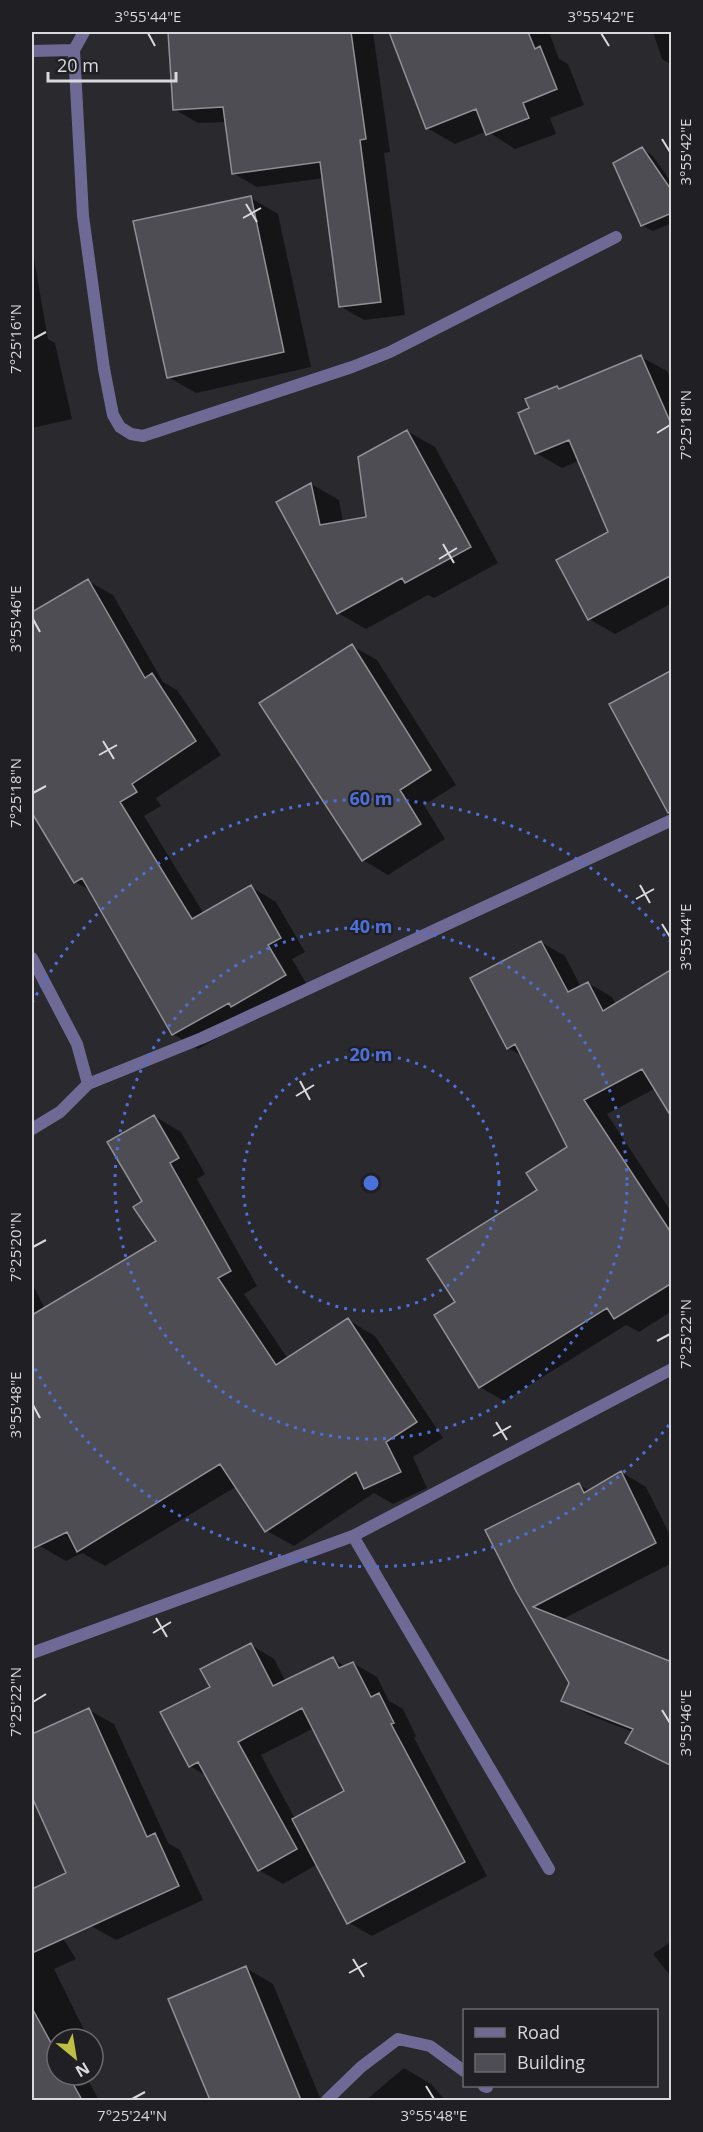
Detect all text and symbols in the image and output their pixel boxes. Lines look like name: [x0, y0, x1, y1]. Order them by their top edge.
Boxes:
text: 3°55'44"E: [115, 6, 181, 26]
text: 3°55'42"E: [568, 6, 634, 26]
scale bar: [48, 45, 176, 83]
text: 20 m: [57, 53, 99, 77]
text: 3°55'42"E: [675, 119, 695, 185]
text: 7°25'16"N: [5, 304, 25, 374]
text: 7°25'18"N: [675, 390, 695, 460]
text: 3°55'46"E: [5, 586, 25, 652]
text: 7°25'18"N: [5, 758, 25, 828]
text: 60 m: [350, 786, 392, 810]
text: 3°55'44"E: [675, 904, 695, 970]
text: 40 m: [350, 914, 392, 938]
text: 20 m: [350, 1042, 392, 1066]
centre of rings: [361, 1173, 381, 1193]
text: 7°25'20"N: [5, 1212, 25, 1282]
text: 7°25'22"N: [675, 1299, 695, 1369]
text: 3°55'48"E: [5, 1372, 25, 1438]
text: 7°25'22"N: [5, 1667, 25, 1737]
text: 3°55'46"E: [675, 1690, 695, 1756]
legend: [463, 2009, 658, 2087]
text: Road: [517, 2020, 560, 2044]
north arrow: [45, 2027, 105, 2087]
text: Building: [517, 2050, 585, 2074]
text: N: [71, 2057, 94, 2083]
text: 7°25'24"N: [97, 2105, 167, 2125]
text: 3°55'48"E: [401, 2105, 467, 2125]

